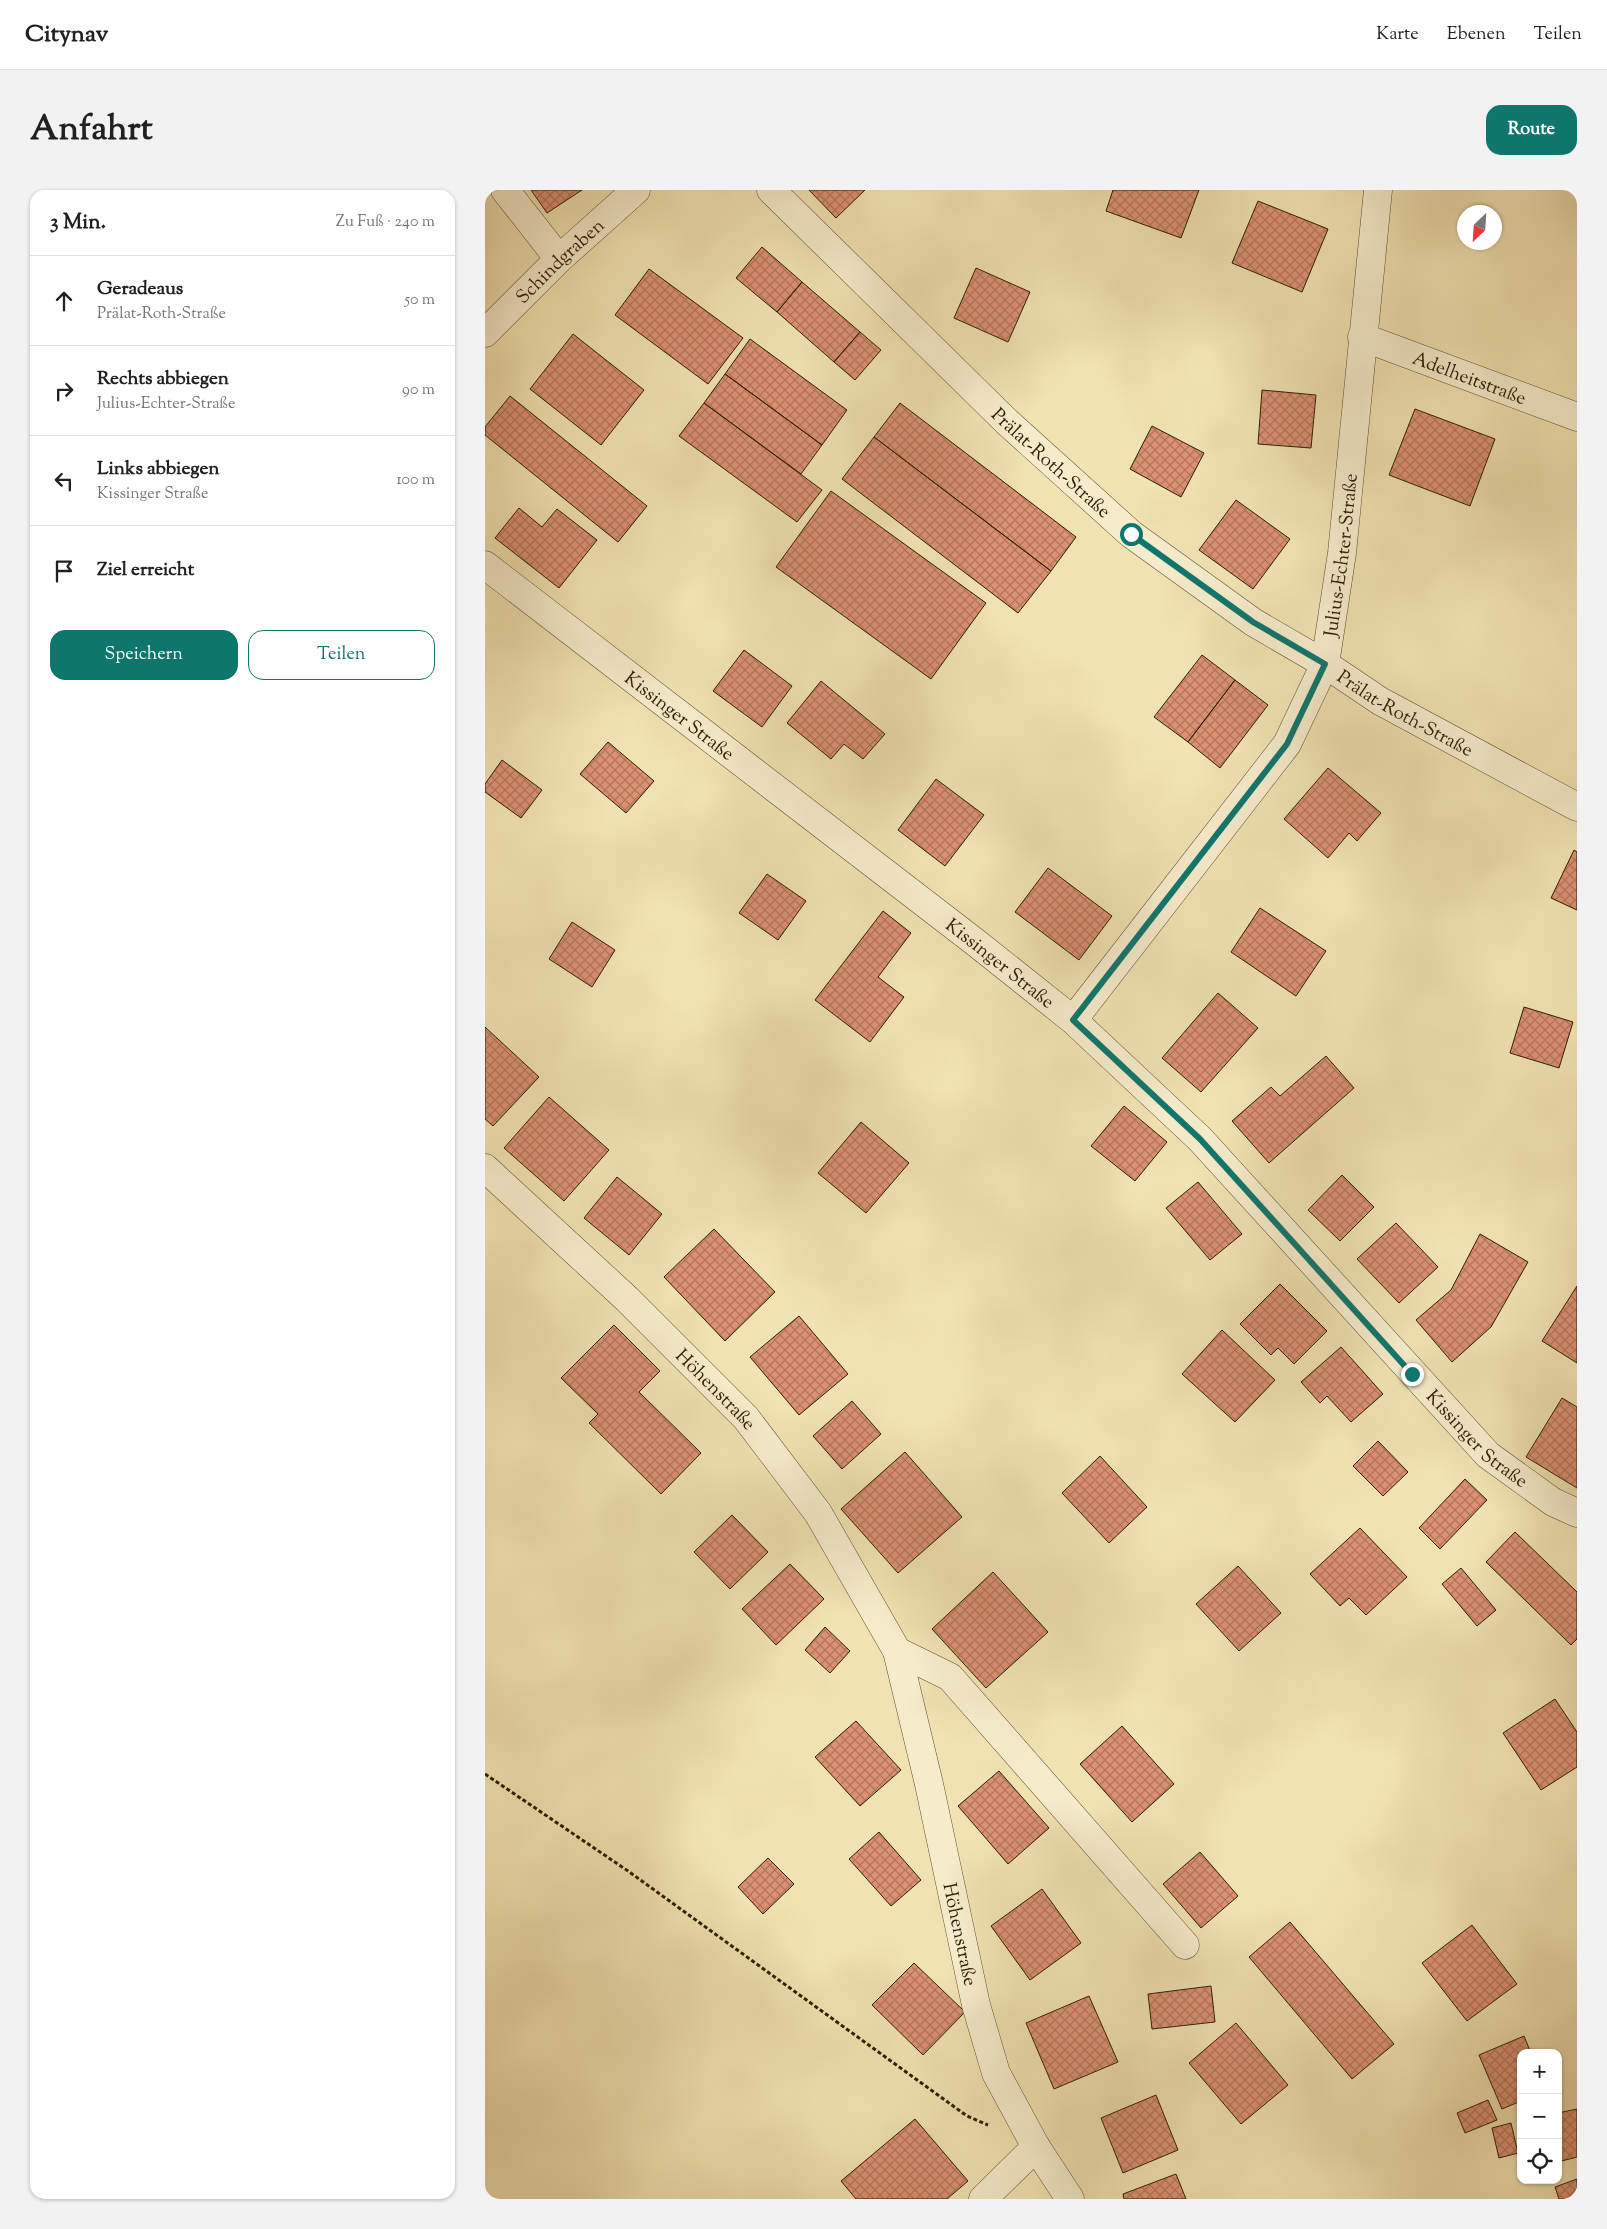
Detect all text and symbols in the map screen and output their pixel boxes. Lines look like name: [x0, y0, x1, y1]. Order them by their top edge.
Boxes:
text: Citynav: [25, 18, 108, 52]
text: Karte: [1376, 22, 1419, 48]
text: Ebenen: [1447, 22, 1506, 48]
text: Teilen: [1534, 22, 1582, 48]
text: Anfahrt: [30, 105, 153, 156]
button: Route: [1486, 105, 1577, 155]
north arrow: [1457, 205, 1502, 250]
text: 3 Min.: [50, 208, 106, 238]
text: Zu Fuß · 240 m: [336, 211, 435, 234]
street label: Schindgraben: [511, 213, 611, 311]
text: Geradeaus: [97, 276, 183, 303]
icon: ahead: [50, 287, 78, 315]
text: 50 m: [404, 289, 435, 312]
text: Prälat-Roth-Straße: [97, 303, 226, 326]
street label: Adelheitstraße: [1408, 346, 1530, 413]
text: Rechts abbiegen: [97, 366, 229, 393]
icon: right: [50, 377, 78, 405]
text: 90 m: [402, 379, 435, 402]
text: Julius-Echter-Straße: [97, 393, 235, 416]
street label: Prälat-Roth-Straße: [984, 403, 1116, 526]
text: Links abbiegen: [97, 456, 220, 483]
icon: left: [50, 467, 78, 495]
text: 100 m: [396, 469, 435, 492]
street label: Julius-Echter-Straße: [1318, 472, 1366, 640]
text: Kissinger Straße: [97, 483, 208, 506]
route start: [1120, 523, 1143, 546]
icon: arrive: [50, 557, 78, 585]
text: Ziel erreicht: [97, 557, 194, 584]
button: Speichern: [50, 630, 238, 680]
button: Teilen: [248, 630, 435, 680]
street label: Prälat-Roth-Straße: [1331, 665, 1477, 765]
street label: Kissinger Straße: [618, 666, 739, 768]
street label: Kissinger Straße: [939, 913, 1059, 1016]
street label: Höhenstraße: [668, 1344, 762, 1437]
route end: [1401, 1363, 1424, 1386]
street label: Kissinger Straße: [1419, 1385, 1533, 1496]
street label: Höhenstraße: [934, 1880, 983, 1989]
map controls: [1517, 2049, 1562, 2184]
button: +: [1517, 2049, 1562, 2094]
button: −: [1517, 2094, 1562, 2139]
button: locate: [1517, 2139, 1562, 2184]

